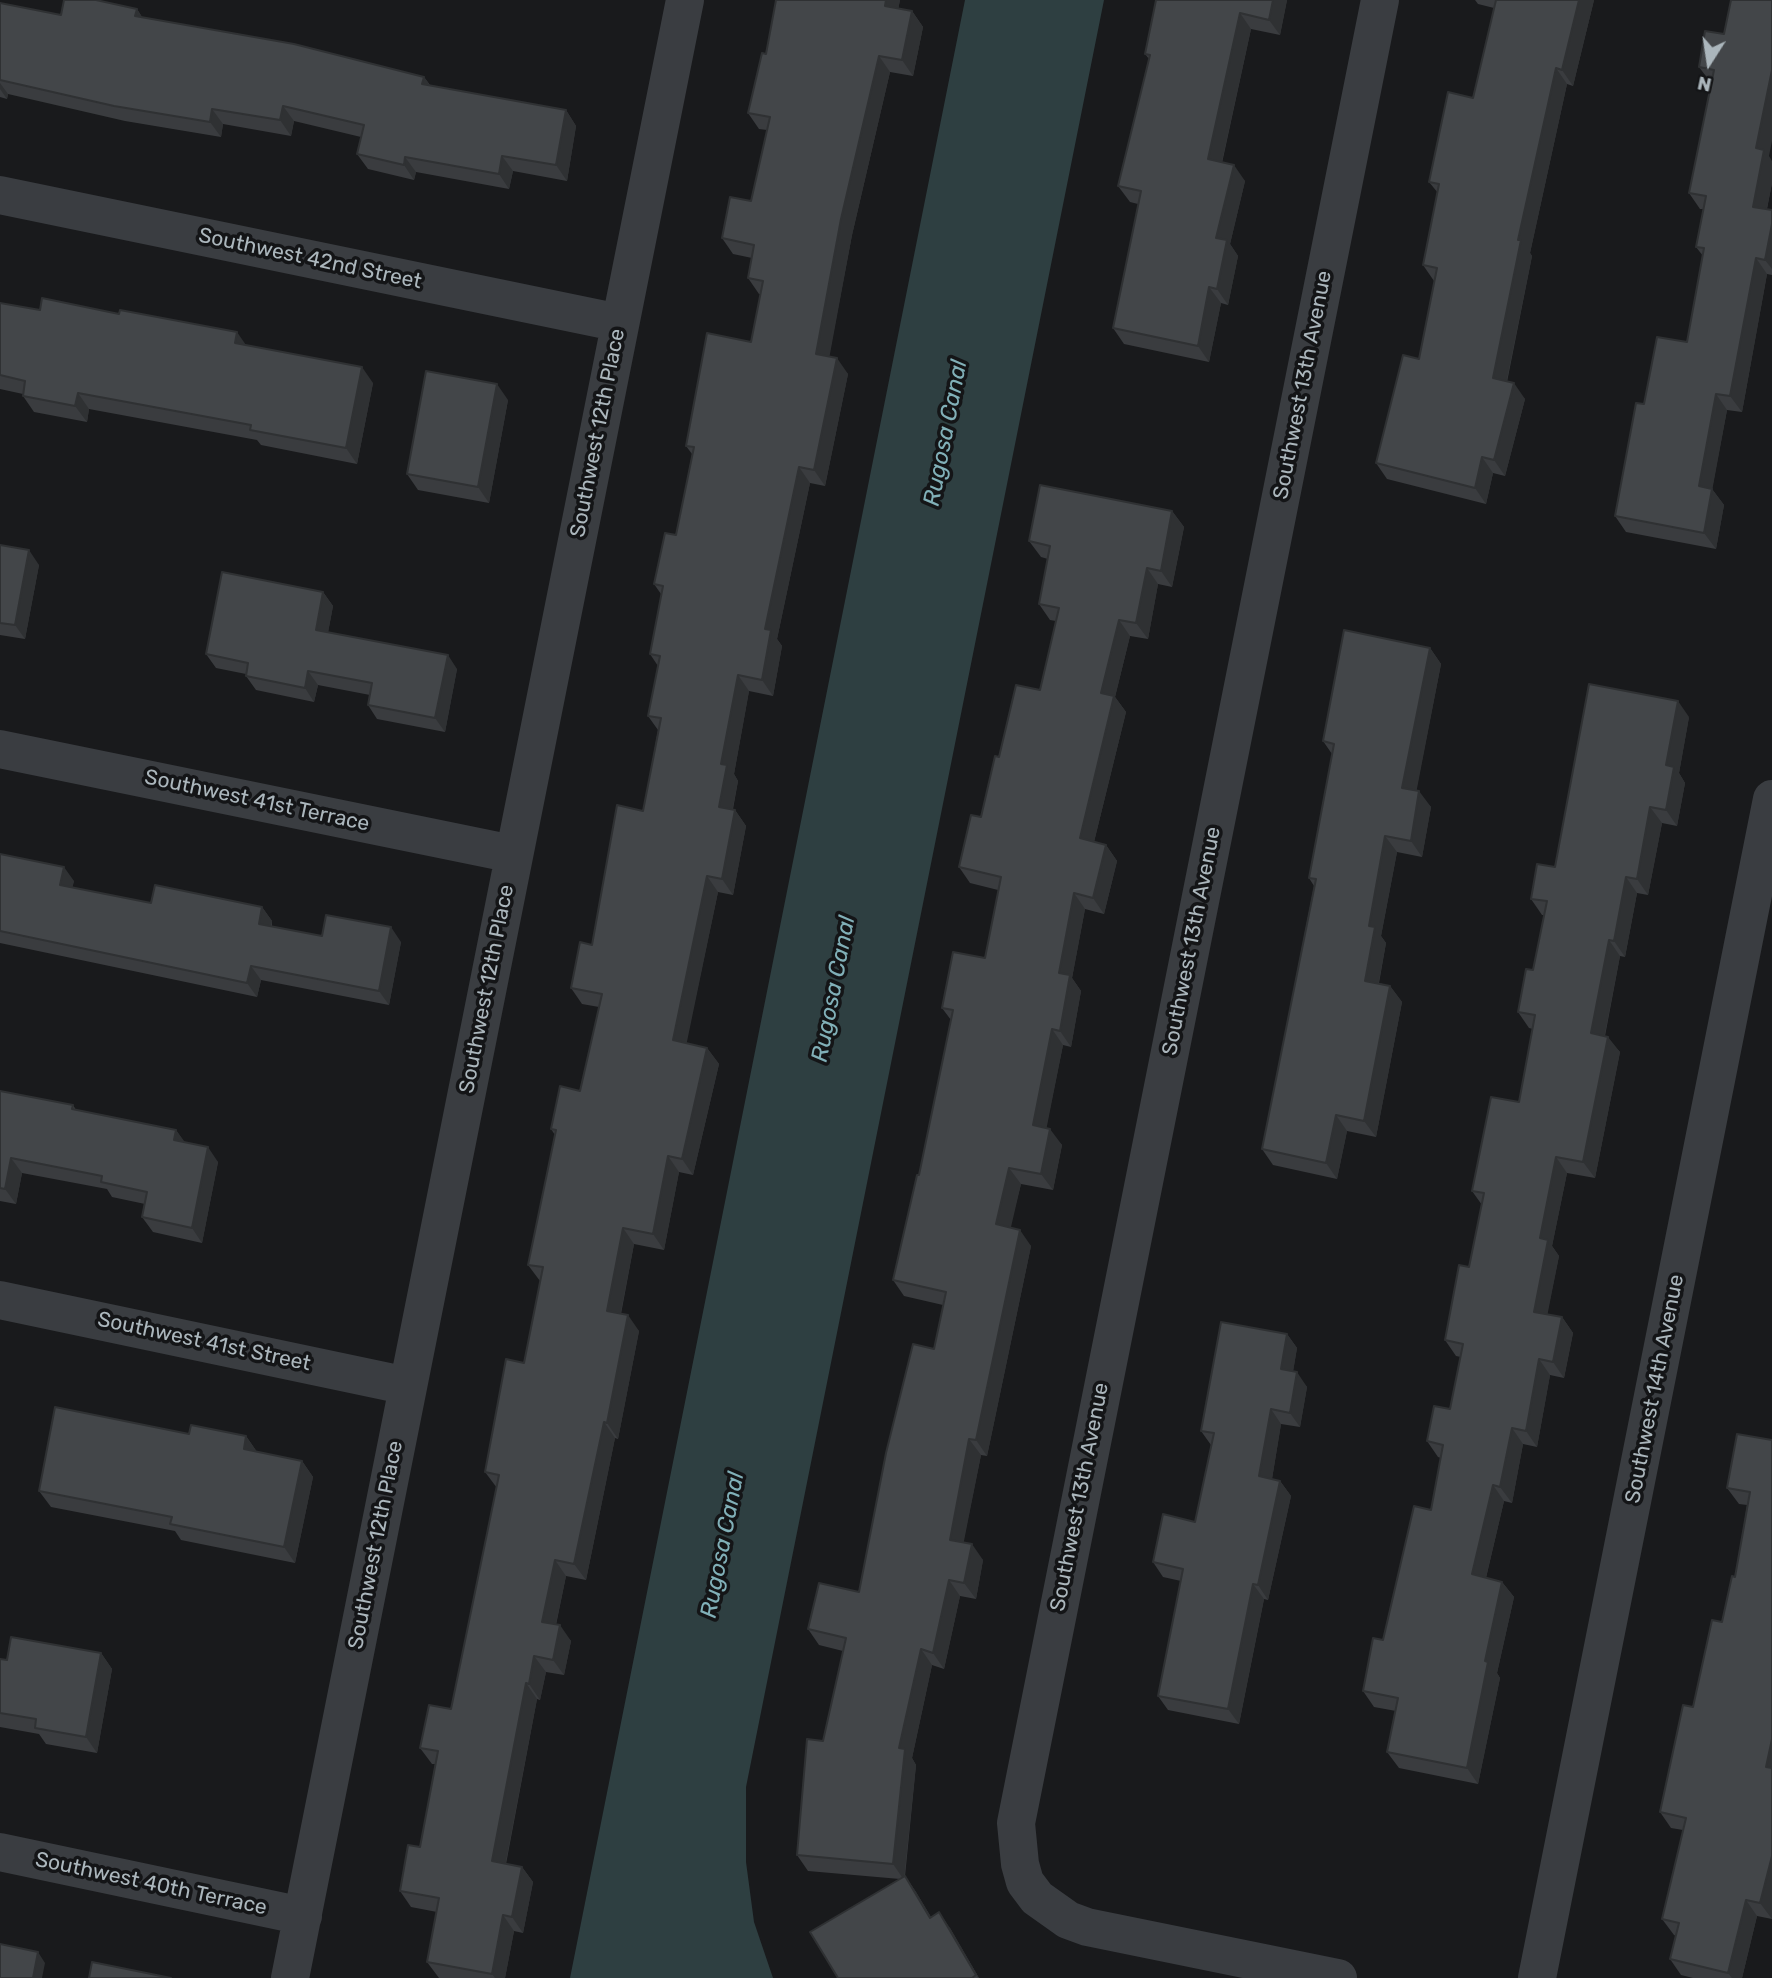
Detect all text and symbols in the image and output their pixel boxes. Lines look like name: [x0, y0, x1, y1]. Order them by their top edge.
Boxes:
north arrow: [1674, 28, 1744, 98]
text: N: [1695, 71, 1714, 97]
street label: Southwest 42nd Street: [196, 223, 424, 295]
street label: Southwest 13th Avenue: [1268, 269, 1338, 501]
street label: Southwest 12th Place: [565, 327, 631, 539]
water label: Rugosa Canal: [918, 357, 974, 509]
street label: Southwest 41st Terrace: [142, 765, 372, 837]
street label: Southwest 13th Avenue: [1157, 825, 1227, 1057]
street label: Southwest 12th Place: [454, 883, 520, 1095]
water label: Rugosa Canal: [806, 913, 862, 1065]
street label: Southwest 14th Avenue: [1620, 1272, 1690, 1506]
street label: Southwest 41st Street: [95, 1307, 313, 1377]
street label: Southwest 13th Avenue: [1045, 1381, 1115, 1613]
street label: Southwest 12th Place: [343, 1439, 409, 1651]
water label: Rugosa Canal: [695, 1469, 751, 1621]
street label: Southwest 40th Terrace: [33, 1847, 269, 1921]

